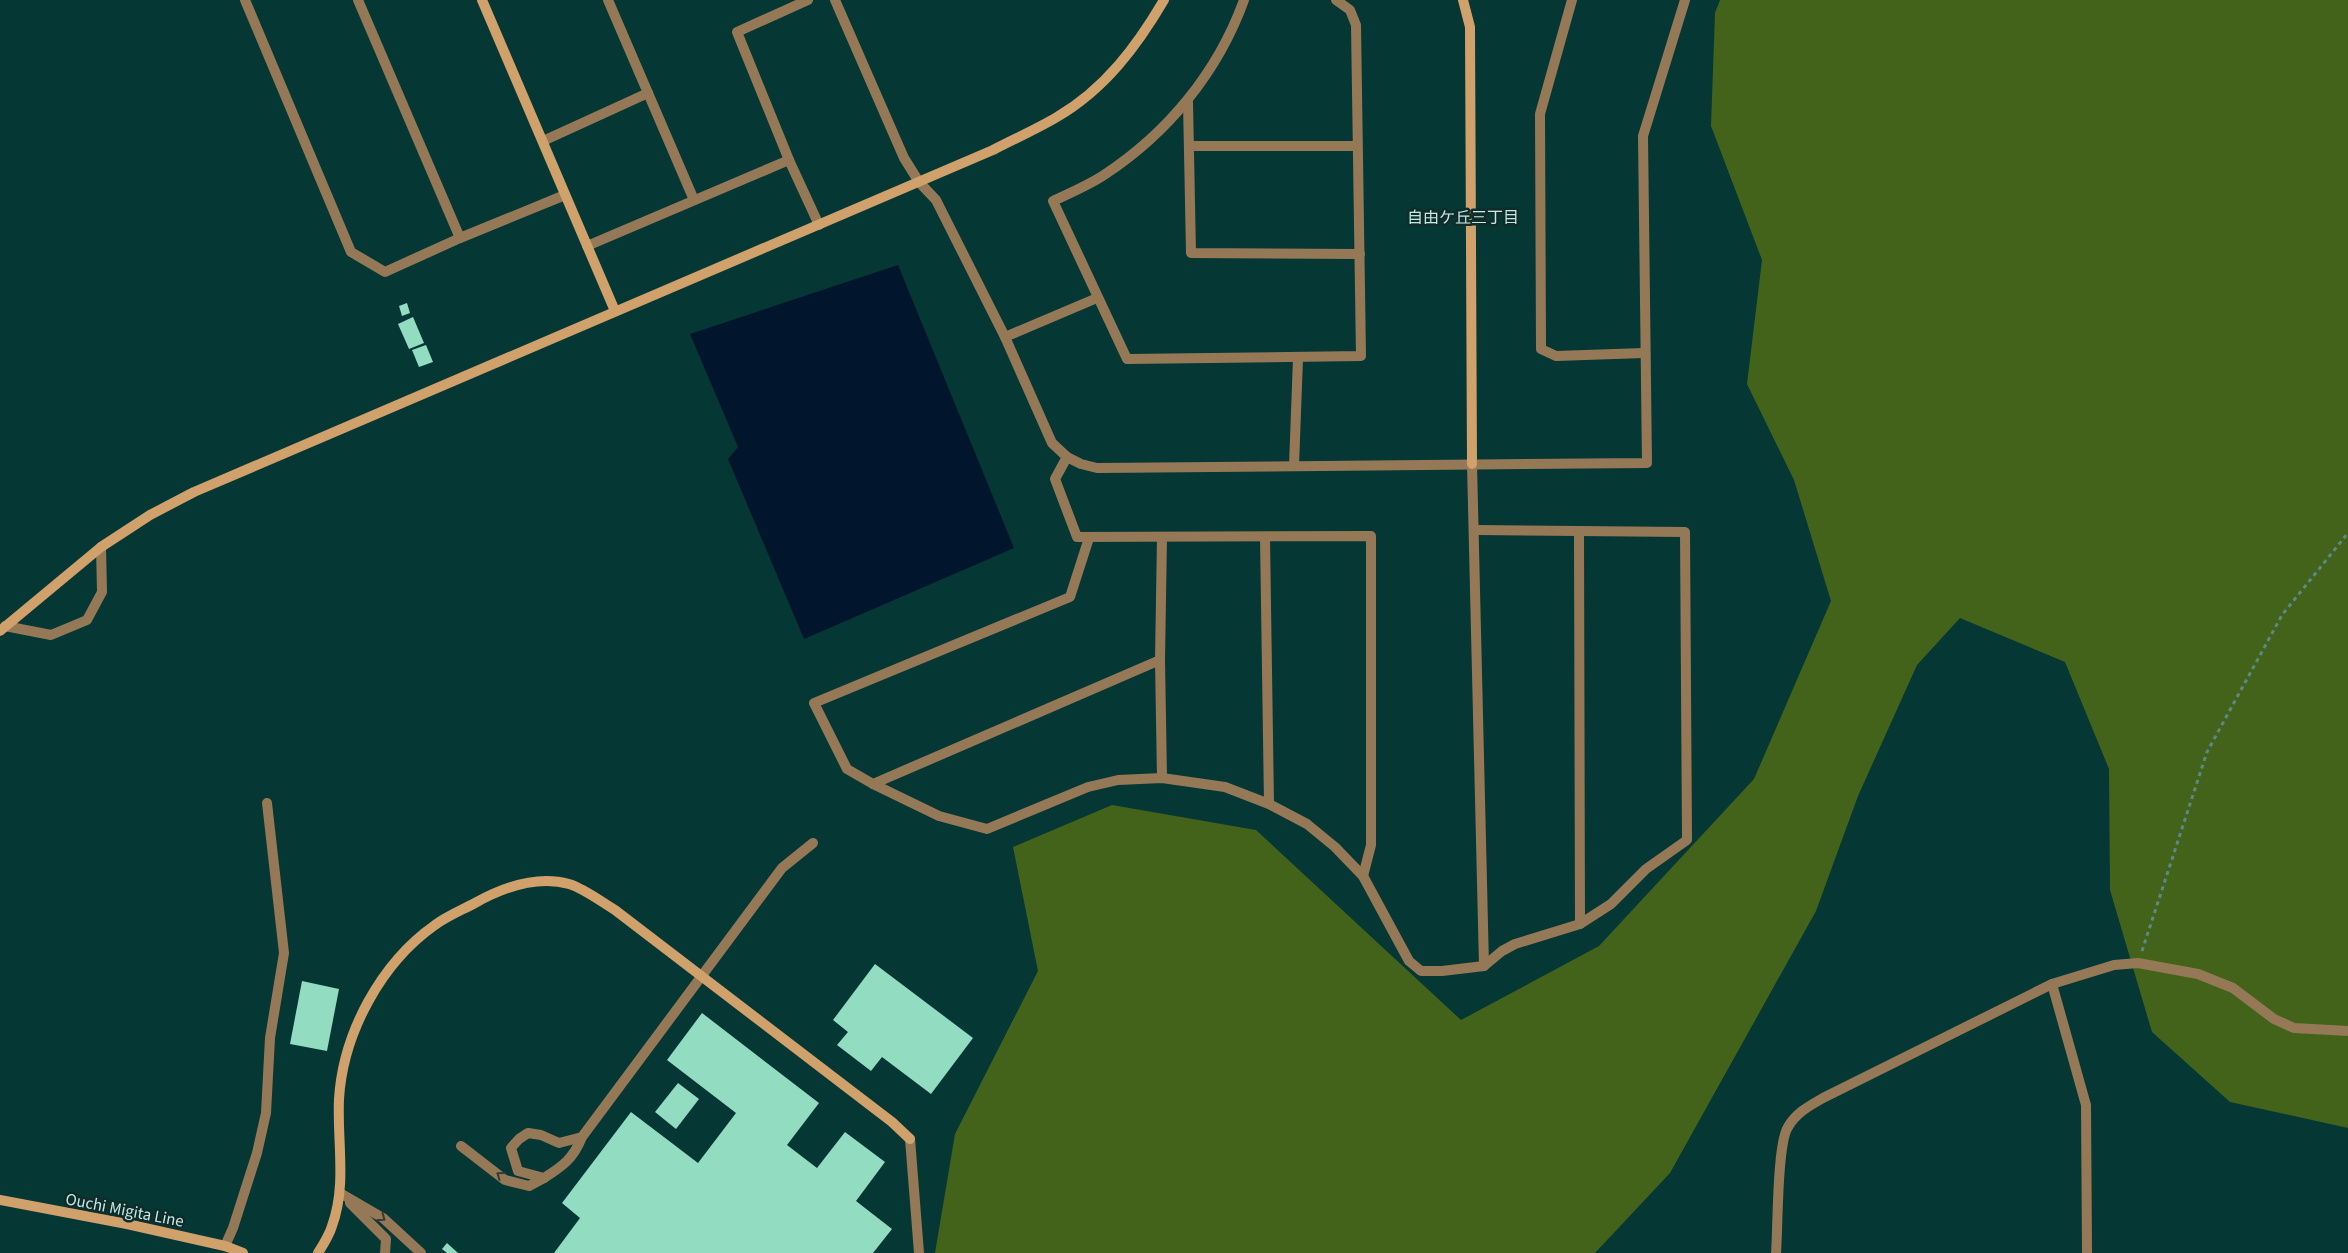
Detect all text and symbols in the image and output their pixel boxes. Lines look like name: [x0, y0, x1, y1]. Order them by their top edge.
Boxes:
district label: 自由ケ丘三丁目: [1407, 204, 1519, 228]
one-way arrow: [497, 1173, 506, 1181]
street label: Ouchi Migita Line: [64, 1187, 186, 1231]
one-way arrow: [376, 1213, 385, 1221]

